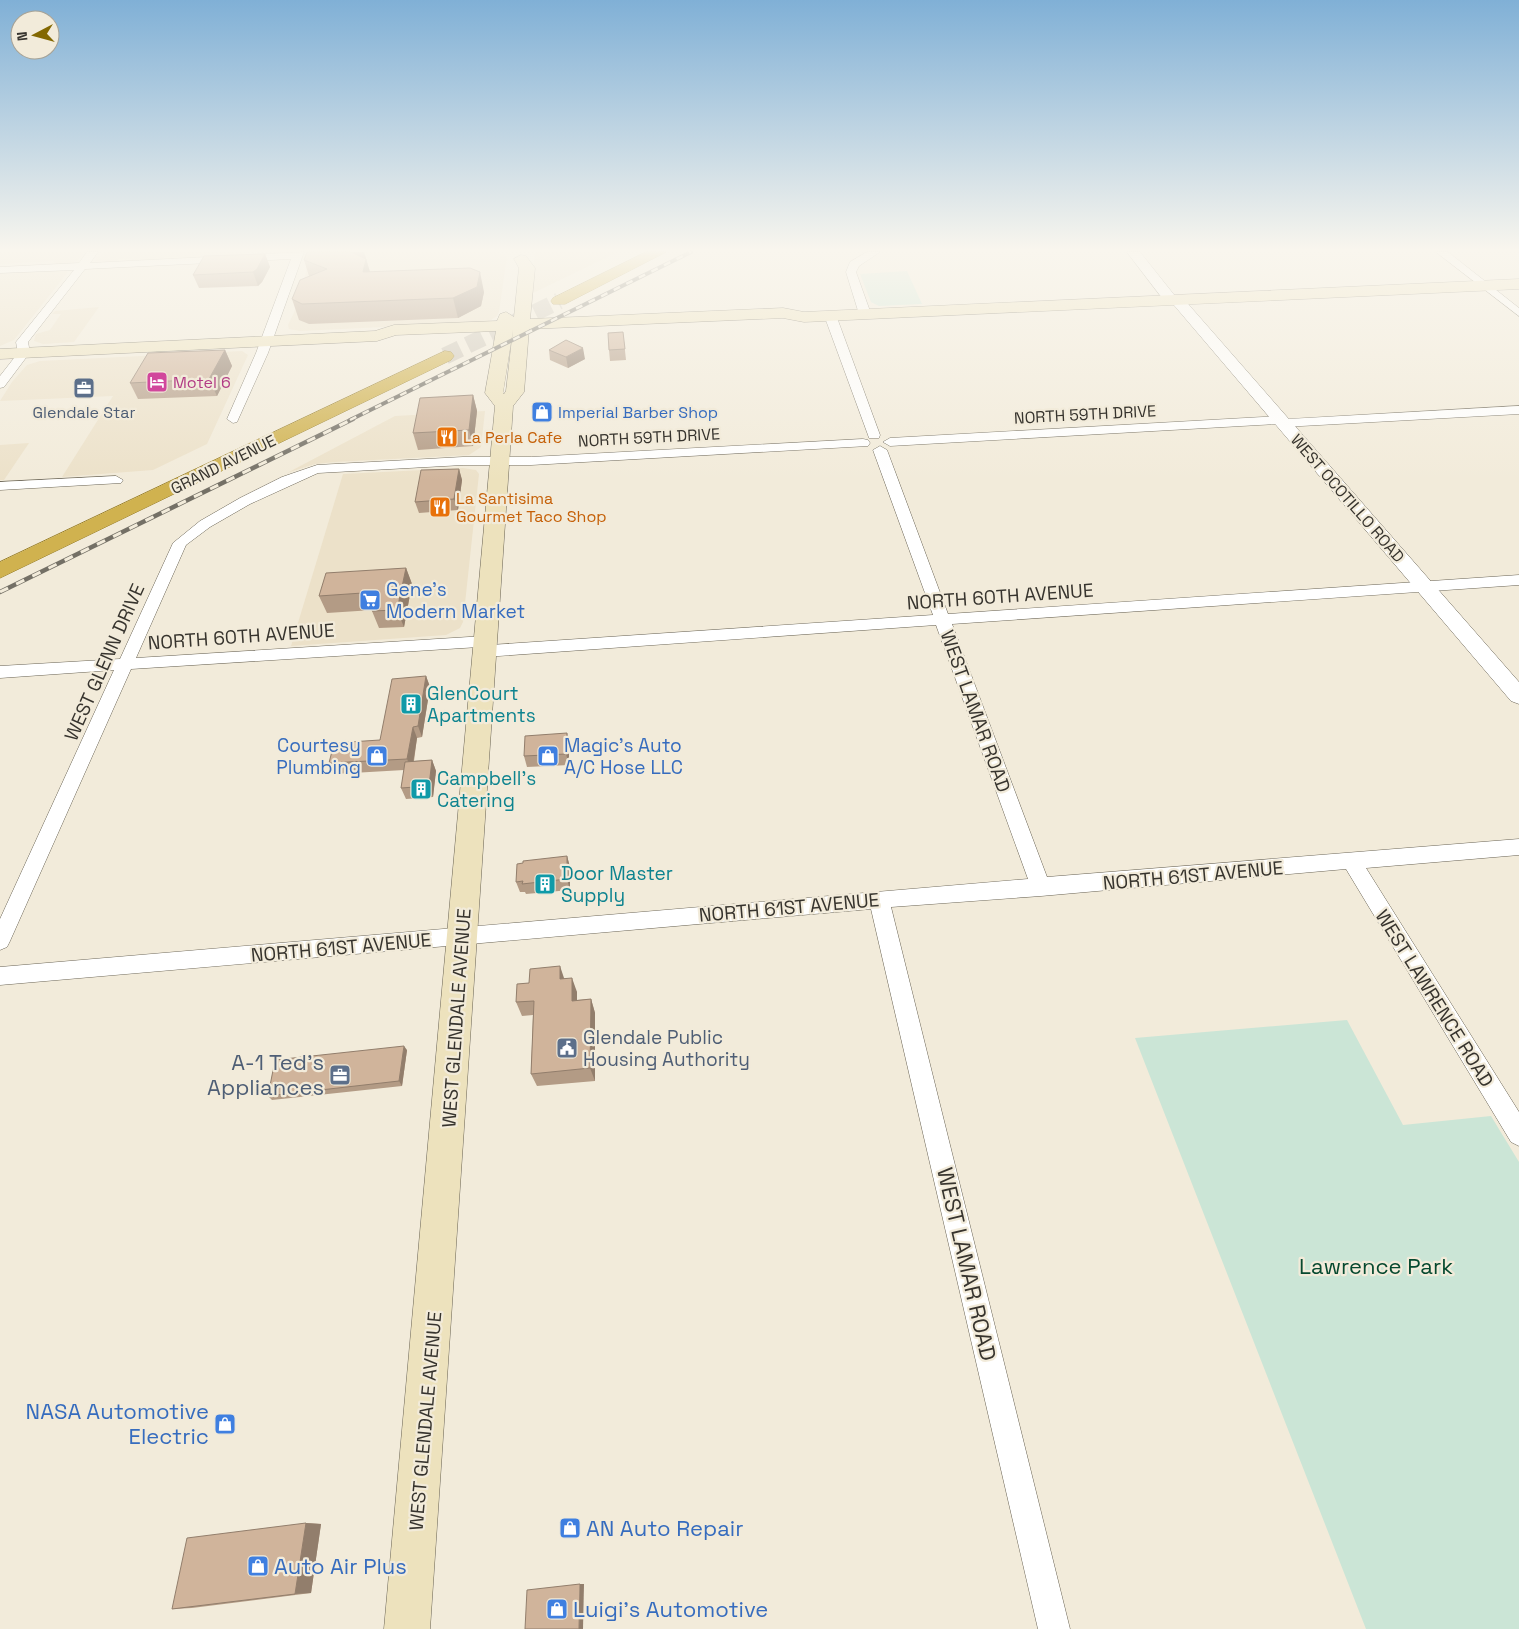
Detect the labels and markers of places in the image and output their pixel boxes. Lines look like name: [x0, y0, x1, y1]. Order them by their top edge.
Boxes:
hotel icon: Motel 6: [145, 370, 169, 394]
place label: Motel 6: [173, 372, 231, 393]
office icon: Glendale Star: [72, 376, 96, 400]
shop icon: Imperial Barber Shop: [530, 400, 554, 424]
place label: Glendale Star: [32, 402, 136, 423]
place label: Imperial Barber Shop: [558, 402, 718, 423]
restaurant icon: La Perla Cafe: [435, 425, 459, 449]
place label: La Perla Cafe: [463, 427, 562, 448]
place label: La Santisima Gourmet Taco Shop: [456, 488, 607, 527]
restaurant icon: La Santisima Gourmet Taco Shop: [428, 495, 452, 519]
place label: Gene's Modern Market: [386, 577, 525, 624]
supermarket icon: Gene's Modern Market: [358, 588, 382, 612]
place label: GlenCourt Apartments: [427, 681, 536, 728]
building icon: GlenCourt Apartments: [399, 692, 423, 716]
place label: Courtesy Plumbing: [276, 733, 361, 780]
place label: Magic's Auto A/C Hose LLC: [564, 733, 683, 780]
shop icon: Courtesy Plumbing: [365, 744, 389, 768]
shop icon: Magic's Auto A/C Hose LLC: [536, 744, 560, 768]
place label: Campbell's Catering: [437, 766, 536, 813]
building icon: Campbell's Catering: [409, 777, 433, 801]
place label: Door Master Supply: [561, 861, 673, 908]
building icon: Door Master Supply: [533, 872, 557, 896]
place label: Glendale Public Housing Authority: [583, 1025, 750, 1072]
public building icon: Glendale Public Housing Authority: [555, 1036, 579, 1060]
place label: A-1 Ted's Appliances: [207, 1048, 324, 1101]
office icon: A-1 Ted's Appliances: [328, 1063, 352, 1087]
place label: NASA Automotive Electric: [26, 1397, 209, 1450]
shop icon: NASA Automotive Electric: [213, 1412, 237, 1436]
place label: AN Auto Repair: [586, 1514, 744, 1542]
shop icon: AN Auto Repair: [558, 1516, 582, 1540]
place label: Auto Air Plus: [274, 1552, 407, 1580]
shop icon: Auto Air Plus: [246, 1554, 270, 1578]
place label: Luigi's Automotive: [573, 1595, 768, 1623]
shop icon: Luigi's Automotive: [545, 1597, 569, 1621]

